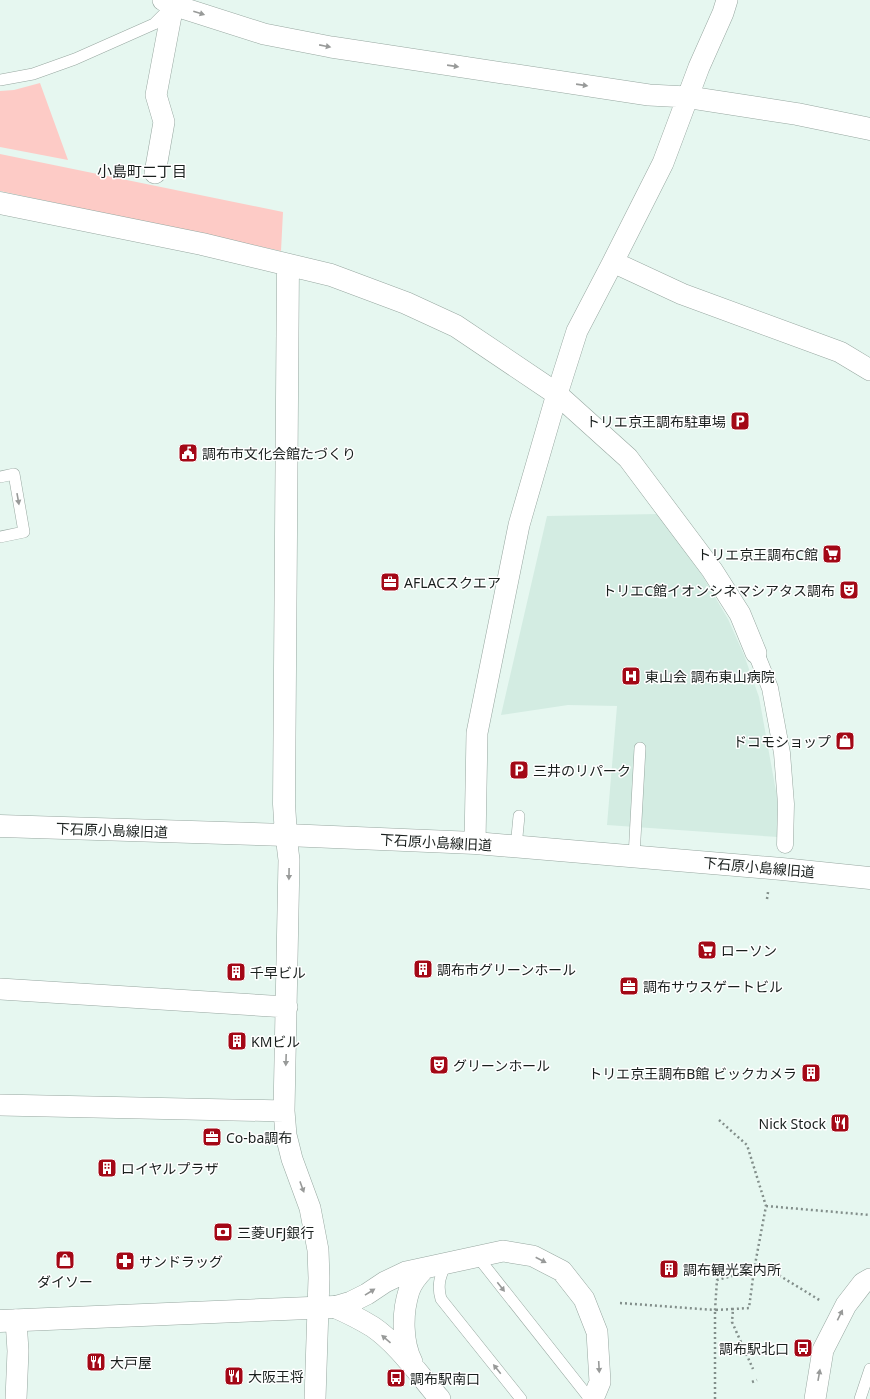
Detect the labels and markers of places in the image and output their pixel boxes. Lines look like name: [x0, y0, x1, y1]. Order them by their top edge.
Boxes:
parking icon: トリエ京王調布駐車場: [729, 410, 751, 432]
place label: トリエ京王調布駐車場: [586, 412, 726, 431]
public building icon: 調布市文化会館たづくり: [177, 442, 199, 464]
place label: 調布市文化会館たづくり: [202, 444, 356, 463]
supermarket icon: トリエ京王調布C館: [821, 543, 843, 565]
place label: トリエ京王調布C館: [697, 545, 818, 564]
office icon: AFLACスクエア: [379, 571, 401, 593]
place label: AFLACスクエア: [404, 573, 501, 592]
theatre icon: トリエC館イオンシネマシアタス調布: [838, 579, 860, 601]
place label: トリエC館イオンシネマシアタス調布: [602, 581, 835, 600]
hospital icon: 東山会 調布東山病院: [620, 665, 642, 687]
place label: 東山会 調布東山病院: [645, 667, 775, 686]
shop icon: ドコモショップ: [834, 730, 856, 752]
place label: ドコモショップ: [733, 732, 831, 751]
parking icon: 三井のリパーク: [508, 759, 530, 781]
place label: 三井のリパーク: [533, 761, 631, 780]
supermarket icon: ローソン: [696, 939, 718, 961]
place label: ローソン: [721, 941, 777, 960]
building icon: 調布市グリーンホール: [412, 958, 434, 980]
place label: 調布市グリーンホール: [437, 960, 576, 979]
building icon: 千早ビル: [225, 961, 247, 983]
place label: 千早ビル: [250, 963, 306, 982]
office icon: 調布サウスゲートビル: [618, 975, 640, 997]
place label: 調布サウスゲートビル: [643, 977, 783, 996]
building icon: KMビル: [226, 1030, 248, 1052]
place label: KMビル: [251, 1032, 300, 1051]
theatre icon: グリーンホール: [428, 1054, 450, 1076]
place label: グリーンホール: [453, 1056, 550, 1075]
building icon: トリエ京王調布B館 ビックカメラ: [800, 1062, 822, 1084]
place label: トリエ京王調布B館 ビックカメラ: [588, 1064, 797, 1083]
restaurant icon: Nick Stock: [829, 1112, 851, 1134]
place label: Nick Stock: [759, 1114, 827, 1133]
office icon: Co-ba調布: [201, 1126, 223, 1148]
place label: Co-ba調布: [226, 1128, 292, 1147]
building icon: ロイヤルプラザ: [96, 1157, 118, 1179]
place label: ロイヤルプラザ: [121, 1159, 219, 1178]
bank icon: 三菱UFJ銀行: [212, 1221, 234, 1243]
place label: 三菱UFJ銀行: [237, 1223, 314, 1242]
shop icon: ダイソー: [54, 1249, 76, 1271]
pharmacy icon: サンドラッグ: [114, 1250, 136, 1272]
place label: サンドラッグ: [139, 1252, 223, 1271]
building icon: 調布観光案内所: [658, 1258, 680, 1280]
place label: 調布観光案内所: [683, 1260, 781, 1279]
place label: ダイソー: [37, 1272, 93, 1291]
bus stop icon: 調布駅北口: [792, 1337, 814, 1359]
place label: 調布駅北口: [719, 1339, 789, 1358]
restaurant icon: 大戸屋: [85, 1351, 107, 1373]
place label: 大戸屋: [110, 1353, 152, 1372]
restaurant icon: 大阪王将: [223, 1365, 245, 1387]
place label: 大阪王将: [248, 1367, 304, 1386]
bus stop icon: 調布駅南口: [385, 1367, 407, 1389]
place label: 調布駅南口: [410, 1369, 480, 1388]

